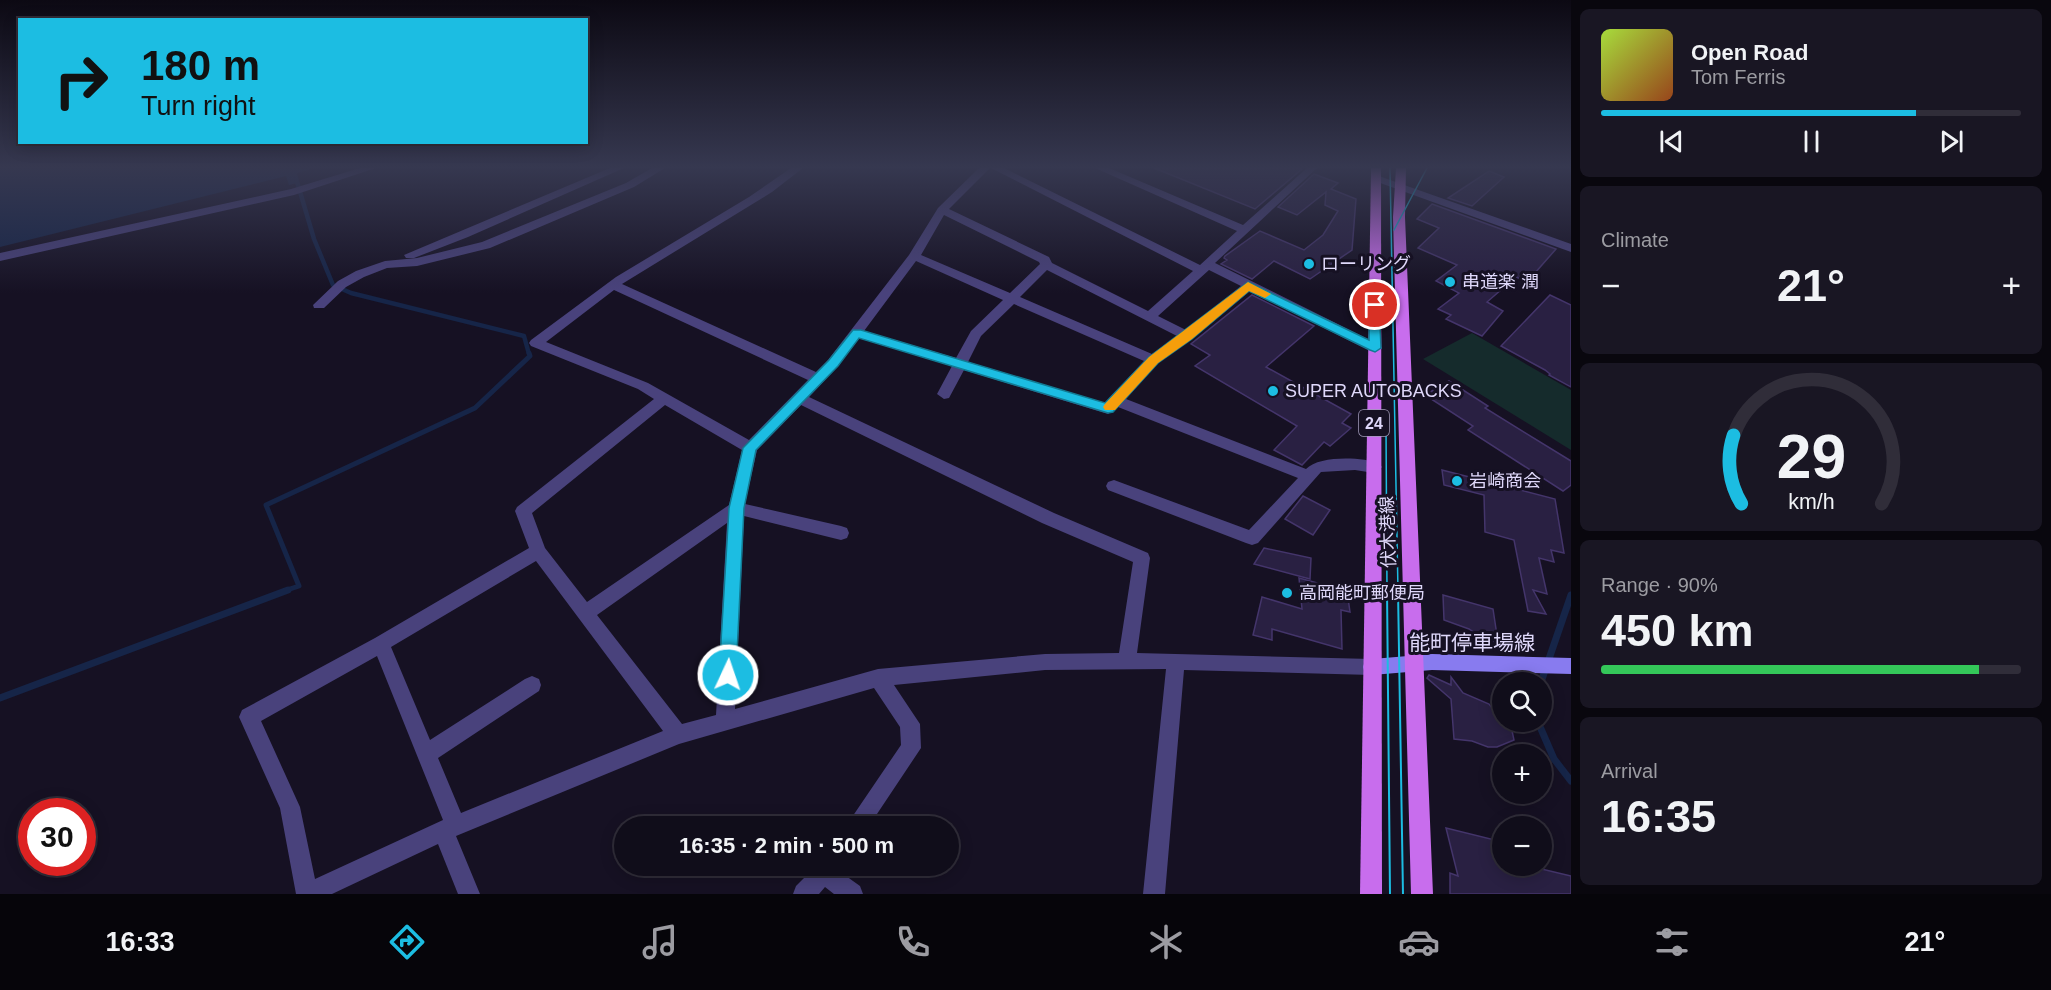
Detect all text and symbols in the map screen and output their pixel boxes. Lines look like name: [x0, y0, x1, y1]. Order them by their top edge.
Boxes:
text: Open Road: [1691, 40, 1808, 65]
icon: right: [42, 42, 120, 120]
text: 180 m: [141, 42, 260, 89]
text: Tom Ferris: [1691, 66, 1785, 88]
text: Turn right: [141, 91, 256, 121]
icon: previous: [1655, 125, 1688, 158]
icon: pause: [1795, 125, 1828, 158]
icon: next: [1935, 125, 1968, 158]
text: Climate: [1601, 229, 1669, 251]
place label: ローリング: [1321, 254, 1411, 274]
marker: ローリング: [1302, 257, 1316, 271]
text: 21°: [1777, 260, 1845, 311]
text: −: [1601, 267, 1620, 304]
text: +: [2002, 267, 2021, 304]
place label: 串道楽 潤: [1462, 272, 1539, 292]
marker: 串道楽 潤: [1443, 275, 1457, 289]
pin: [1349, 279, 1400, 330]
icon: arrive: [1358, 288, 1391, 321]
place label: SUPER AUTOBACKS: [1285, 381, 1462, 401]
marker: SUPER AUTOBACKS: [1266, 384, 1280, 398]
road number: 24: [1359, 410, 1389, 436]
text: 29: [1776, 422, 1846, 491]
place label: 岩崎商会: [1469, 471, 1541, 491]
marker: 岩崎商会: [1450, 474, 1464, 488]
text: km/h: [1788, 490, 1834, 514]
street label: 伏木港線: [1377, 496, 1399, 568]
text: Range · 90%: [1601, 574, 1718, 596]
place label: 高岡能町郵便局: [1299, 583, 1425, 603]
marker: 高岡能町郵便局: [1280, 586, 1294, 600]
text: 450 km: [1601, 605, 1754, 656]
street label: 能町停車場線: [1409, 631, 1535, 654]
position arrow: [696, 643, 760, 707]
map controls: [1492, 672, 1552, 876]
button: search: [1492, 672, 1552, 732]
button: +: [1492, 744, 1552, 804]
text: Arrival: [1601, 760, 1658, 782]
text: 16:35: [1601, 791, 1716, 842]
speed limit sign: 30: [18, 798, 96, 876]
button: −: [1492, 816, 1552, 876]
text: 16:35 · 2 min · 500 m: [679, 833, 894, 858]
icon: directions: [386, 921, 428, 963]
icon: music: [639, 921, 681, 963]
icon: phone: [892, 921, 934, 963]
icon: climate: [1145, 921, 1187, 963]
icon: car: [1398, 921, 1440, 963]
icon: filters: [1651, 921, 1693, 963]
text: 16:33: [106, 927, 175, 957]
text: 21°: [1905, 927, 1945, 957]

